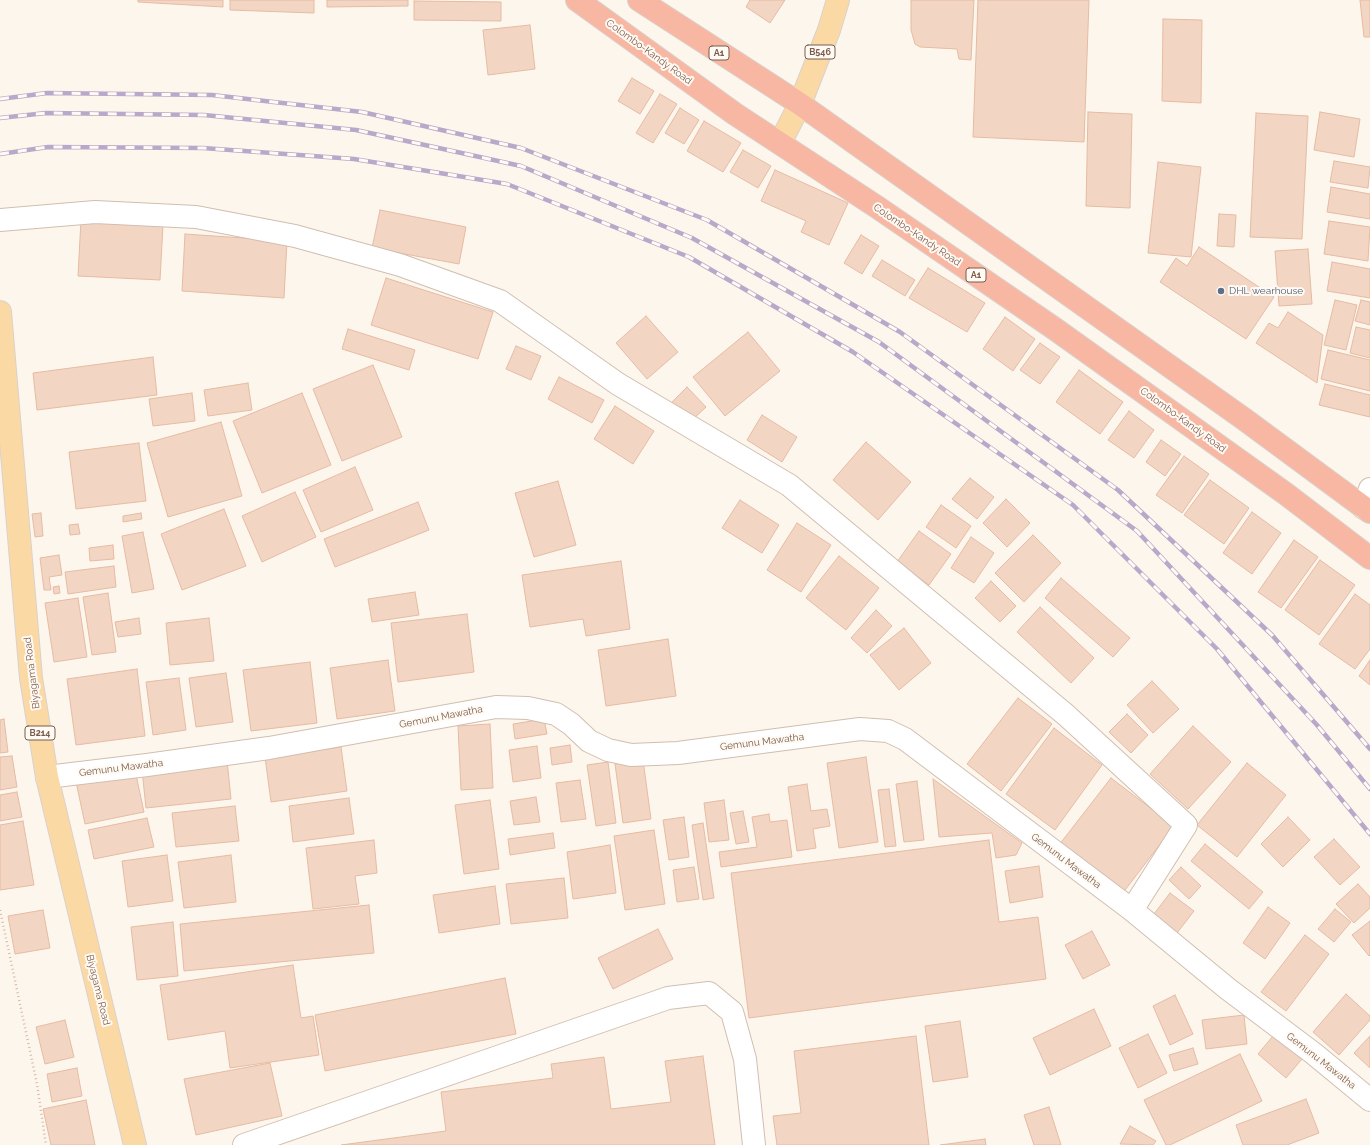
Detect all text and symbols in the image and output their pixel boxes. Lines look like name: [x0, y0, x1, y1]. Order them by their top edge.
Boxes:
street label: Colombo-Kandy Road: [604, 17, 694, 87]
road number: B546: [805, 45, 835, 59]
road number: A1: [709, 46, 729, 60]
street label: Colombo-Kandy Road: [871, 201, 963, 269]
road number: A1: [966, 268, 986, 282]
place label: DHL wearhouse: [1229, 285, 1303, 297]
marker: DHL wearhouse: [1216, 286, 1226, 296]
street label: Colombo-Kandy Road: [1138, 385, 1228, 455]
street label: Biyagama Road: [22, 636, 42, 710]
street label: Gemunu Mawatha: [398, 703, 484, 731]
road number: B214: [25, 726, 55, 740]
street label: Gemunu Mawatha: [719, 731, 805, 753]
street label: Gemunu Mawatha: [78, 757, 164, 779]
street label: Gemunu Mawatha: [1029, 831, 1103, 891]
street label: Biyagama Road: [83, 953, 113, 1027]
street label: Gemunu Mawatha: [1284, 1030, 1358, 1092]

